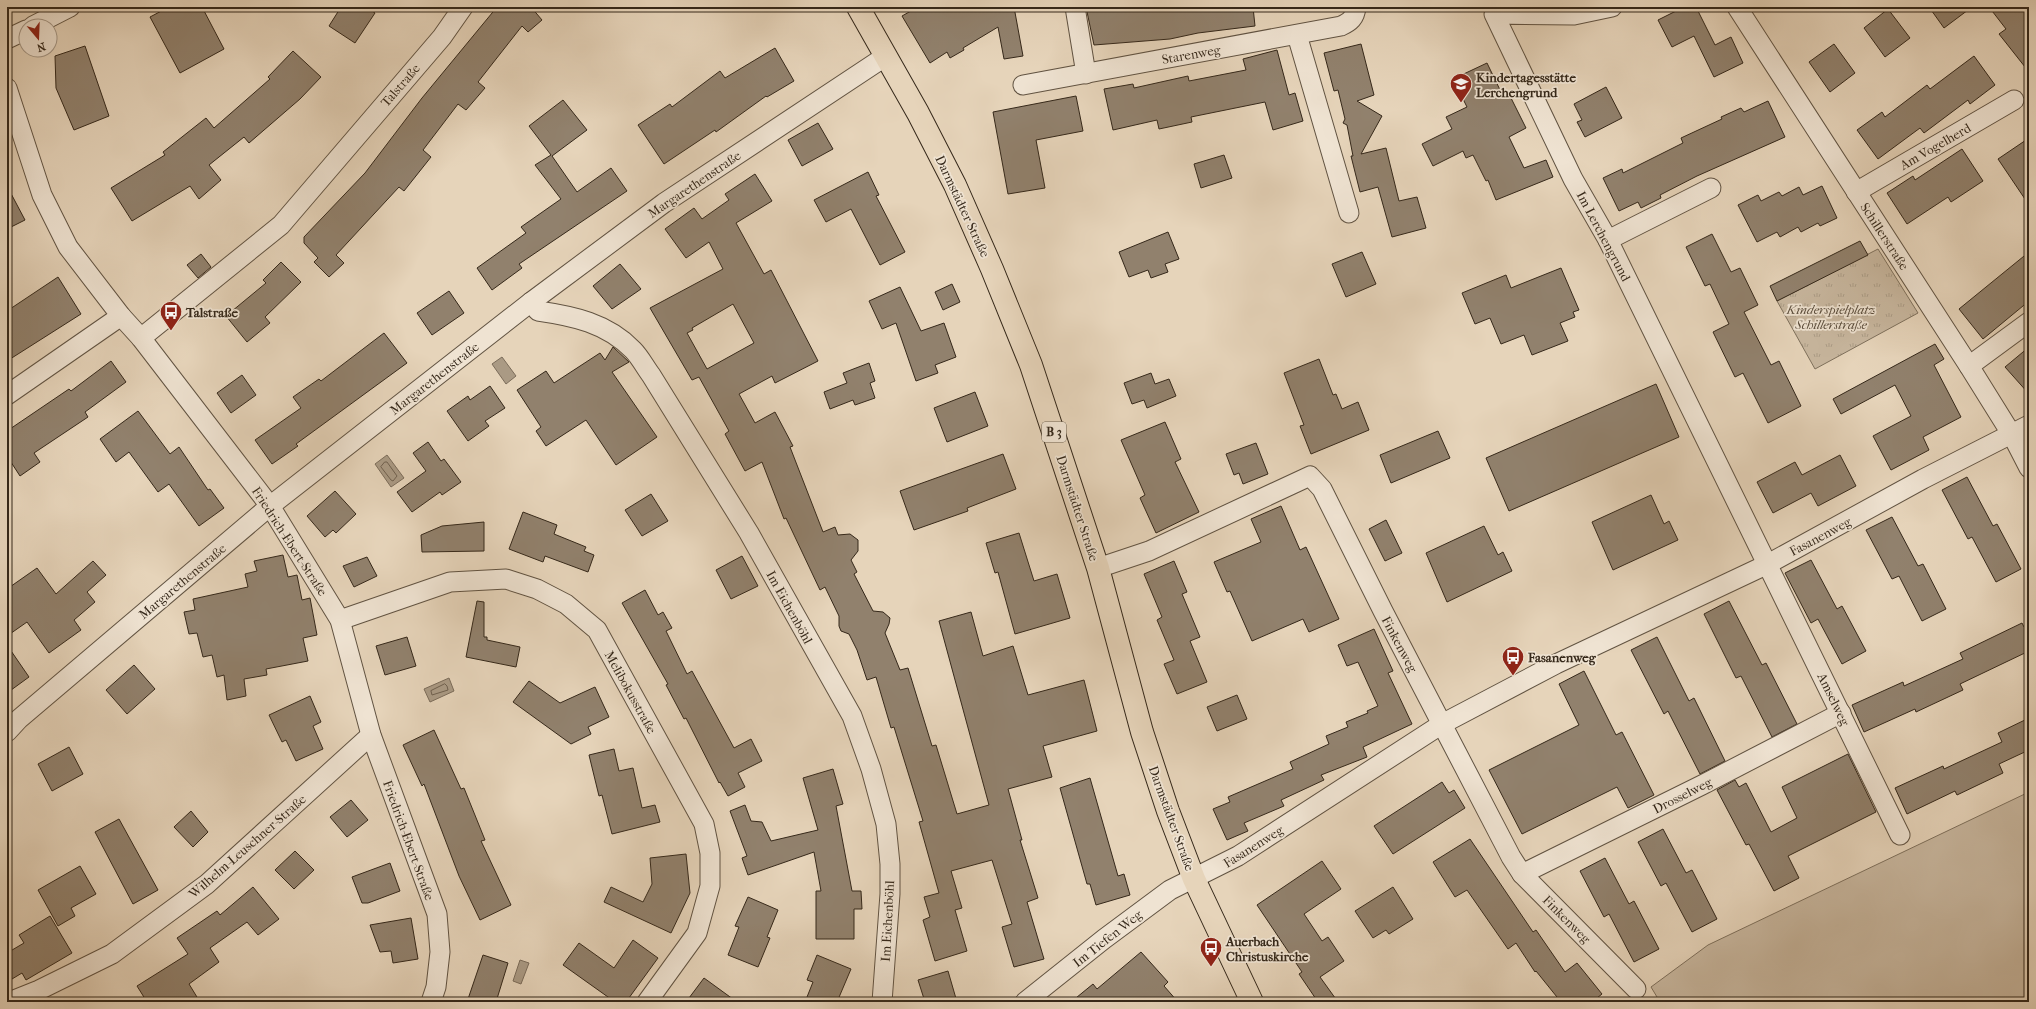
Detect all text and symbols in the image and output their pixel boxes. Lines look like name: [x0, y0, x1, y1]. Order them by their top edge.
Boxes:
north arrow: [18, 18, 58, 58]
text: N: [34, 39, 47, 55]
street label: Starenweg: [1161, 42, 1223, 67]
street label: Talstraße: [378, 60, 423, 110]
place label: Kindertagesstätte Lerchengrund: [1476, 70, 1576, 101]
school or university icon: Kindertagesstätte Lerchengrund: [1448, 71, 1474, 104]
street label: Am Vogelherd: [1896, 120, 1974, 173]
street label: Margarethenstraße: [645, 148, 744, 221]
street label: Darmstädter Straße: [932, 153, 993, 260]
street label: Im Lerchengrund: [1573, 189, 1634, 285]
street label: Schillerstraße: [1857, 200, 1912, 273]
bus stop icon: Talstraße: [158, 299, 184, 332]
park label: Kinderspielplatz Schillerstraße: [1786, 302, 1875, 332]
place label: Talstraße: [185, 305, 238, 320]
street label: Margarethenstraße: [387, 339, 482, 418]
road number: B 3: [1042, 422, 1066, 442]
street label: Darmstädter Straße: [1053, 453, 1102, 564]
street label: Friedrich-Ebert-Straße: [249, 484, 331, 599]
street label: Fasanenweg: [1787, 513, 1855, 559]
street label: Margarethenstraße: [136, 540, 229, 622]
street label: Im Eichenböhl: [763, 568, 816, 647]
street label: Finkenweg: [1379, 614, 1421, 676]
bus stop icon: Fasanenweg: [1500, 644, 1526, 677]
street label: Melibokusstraße: [602, 648, 660, 737]
place label: Fasanenweg: [1527, 650, 1597, 666]
street label: Amselweg: [1814, 670, 1853, 729]
street label: Darmstädter Straße: [1146, 764, 1198, 873]
street label: Drosselweg: [1650, 774, 1715, 817]
street label: Friedrich-Ebert-Straße: [380, 778, 437, 903]
street label: Wilhelm-Leuschner-Straße: [185, 791, 309, 902]
street label: Fasanenweg: [1221, 822, 1287, 871]
street label: Im Eichenböhl: [878, 880, 897, 962]
street label: Finkenweg: [1540, 892, 1594, 947]
street label: Im Tiefen Weg: [1070, 906, 1146, 970]
place label: Auerbach Christuskirche: [1225, 934, 1309, 964]
bus stop icon: Auerbach Christuskirche: [1198, 935, 1224, 968]

